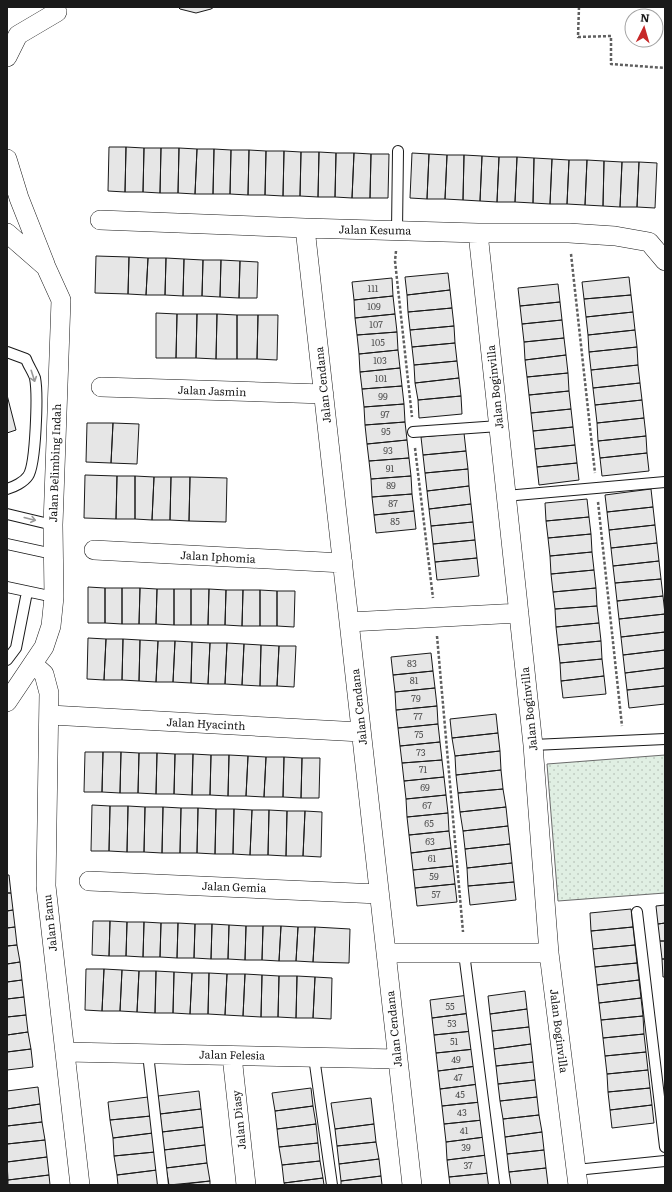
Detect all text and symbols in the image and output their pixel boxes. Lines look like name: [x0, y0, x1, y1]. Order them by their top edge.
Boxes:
north arrow: [624, 8, 664, 48]
text: N: [640, 9, 650, 25]
street label: Jalan Kesuma: [339, 220, 412, 238]
house number: 111: [368, 281, 379, 295]
house number: 109: [367, 299, 381, 313]
house number: 107: [369, 317, 383, 331]
house number: 105: [371, 335, 385, 349]
street label: Jalan Boginvilla: [482, 344, 506, 430]
street label: Jalan Cendana: [310, 346, 334, 424]
house number: 103: [373, 353, 387, 367]
one-way arrow: [30, 370, 37, 383]
house number: 101: [375, 371, 388, 385]
street label: Jalan Jasmin: [177, 381, 247, 399]
house number: 99: [378, 389, 388, 403]
street label: Jalan Belimbing Indah: [44, 403, 64, 523]
house number: 97: [380, 407, 390, 421]
house number: 95: [381, 424, 391, 438]
house number: 93: [383, 443, 393, 457]
house number: 91: [386, 461, 395, 475]
house number: 89: [386, 478, 396, 492]
house number: 87: [388, 496, 398, 510]
house number: 85: [390, 514, 400, 528]
one-way arrow: [23, 516, 36, 524]
street label: Jalan Iphomia: [180, 546, 256, 566]
house number: 83: [407, 656, 417, 670]
street label: Jalan Boginvilla: [516, 666, 540, 752]
street label: Jalan Cendana: [346, 668, 370, 746]
house number: 81: [410, 673, 419, 687]
house number: 79: [411, 691, 421, 705]
house number: 77: [413, 709, 423, 723]
street label: Jalan Hyacinth: [166, 713, 246, 733]
house number: 75: [415, 727, 424, 741]
house number: 73: [416, 745, 426, 759]
house number: 71: [419, 762, 427, 776]
house number: 69: [420, 780, 430, 794]
house number: 67: [422, 798, 432, 812]
house number: 65: [424, 816, 434, 830]
house number: 63: [425, 834, 435, 848]
house number: 61: [428, 851, 437, 865]
house number: 59: [429, 869, 439, 883]
street label: Jalan Gemia: [201, 877, 267, 895]
house number: 57: [431, 887, 441, 901]
street label: Jalan Eanu: [38, 894, 60, 952]
street label: Jalan Boginvilla: [547, 988, 573, 1074]
street label: Jalan Cendana: [381, 990, 405, 1068]
house number: 55: [445, 999, 455, 1013]
house number: 53: [447, 1016, 457, 1030]
house number: 51: [450, 1034, 458, 1048]
street label: Jalan Felesia: [199, 1045, 265, 1063]
house number: 49: [451, 1052, 461, 1066]
house number: 47: [453, 1070, 463, 1084]
house number: 45: [455, 1087, 465, 1101]
street label: Jalan Diasy: [227, 1089, 249, 1151]
house number: 43: [457, 1105, 467, 1119]
house number: 41: [460, 1123, 469, 1137]
house number: 39: [461, 1140, 471, 1154]
house number: 37: [463, 1158, 473, 1172]

